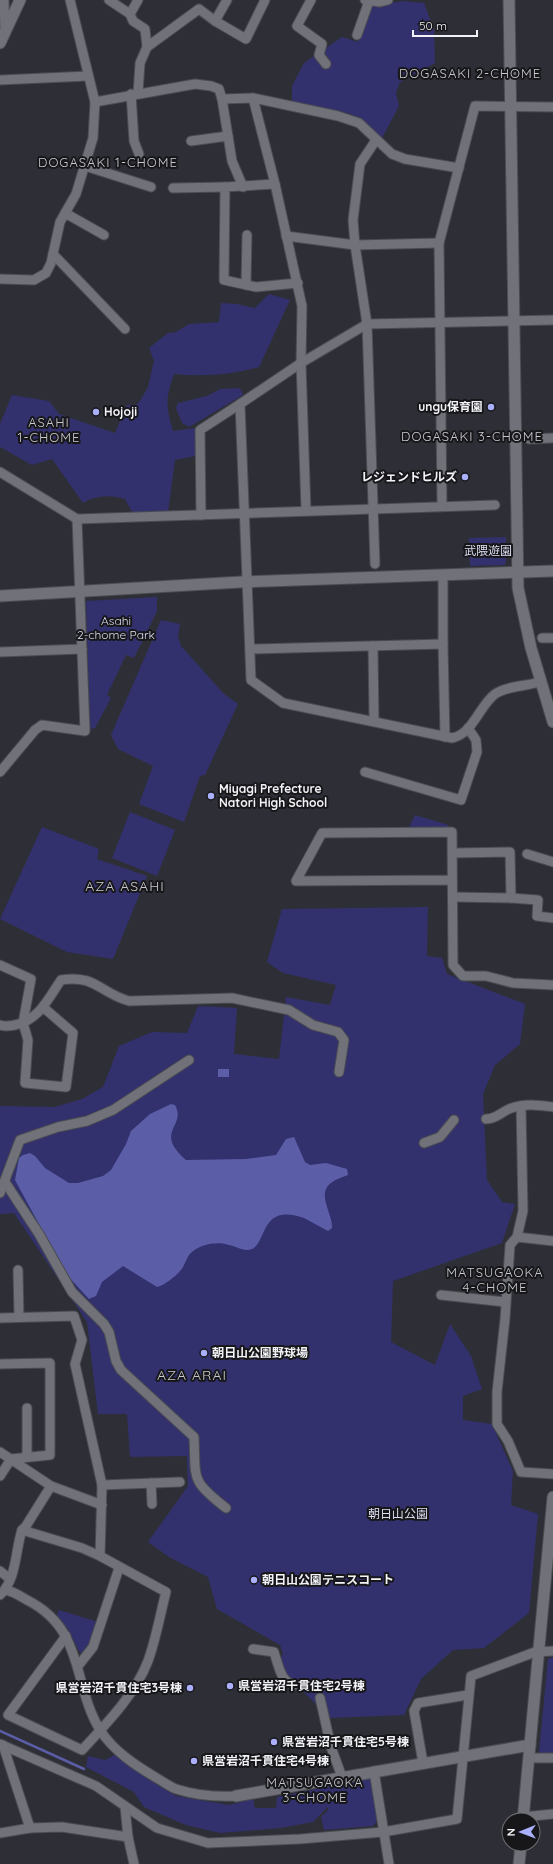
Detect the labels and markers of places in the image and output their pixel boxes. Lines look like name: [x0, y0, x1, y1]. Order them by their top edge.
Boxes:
place label: ungu保育園: [418, 399, 483, 414]
marker: ungu保育園: [486, 402, 496, 412]
place label: Hojoji: [104, 404, 137, 419]
marker: Hojoji: [91, 407, 101, 417]
place label: レジェンドヒルズ: [361, 469, 457, 484]
marker: レジェンドヒルズ: [460, 472, 470, 482]
place label: Miyagi Prefecture Natori High School: [219, 781, 327, 810]
marker: Miyagi Prefecture Natori High School: [206, 791, 216, 801]
place label: 朝日山公園野球場: [212, 1345, 308, 1360]
marker: 朝日山公園野球場: [199, 1348, 209, 1358]
place label: 朝日山公園テニスコート: [262, 1572, 394, 1587]
marker: 朝日山公園テニスコート: [249, 1575, 259, 1585]
place label: 県営岩沼千貫住宅2号棟: [238, 1678, 365, 1693]
place label: 県営岩沼千貫住宅3号棟: [56, 1680, 182, 1695]
marker: 県営岩沼千貫住宅2号棟: [225, 1681, 235, 1691]
marker: 県営岩沼千貫住宅3号棟: [185, 1683, 195, 1693]
place label: 県営岩沼千貫住宅5号棟: [282, 1734, 409, 1749]
marker: 県営岩沼千貫住宅5号棟: [269, 1737, 279, 1747]
place label: 県営岩沼千貫住宅4号棟: [202, 1753, 329, 1768]
marker: 県営岩沼千貫住宅4号棟: [189, 1756, 199, 1766]

